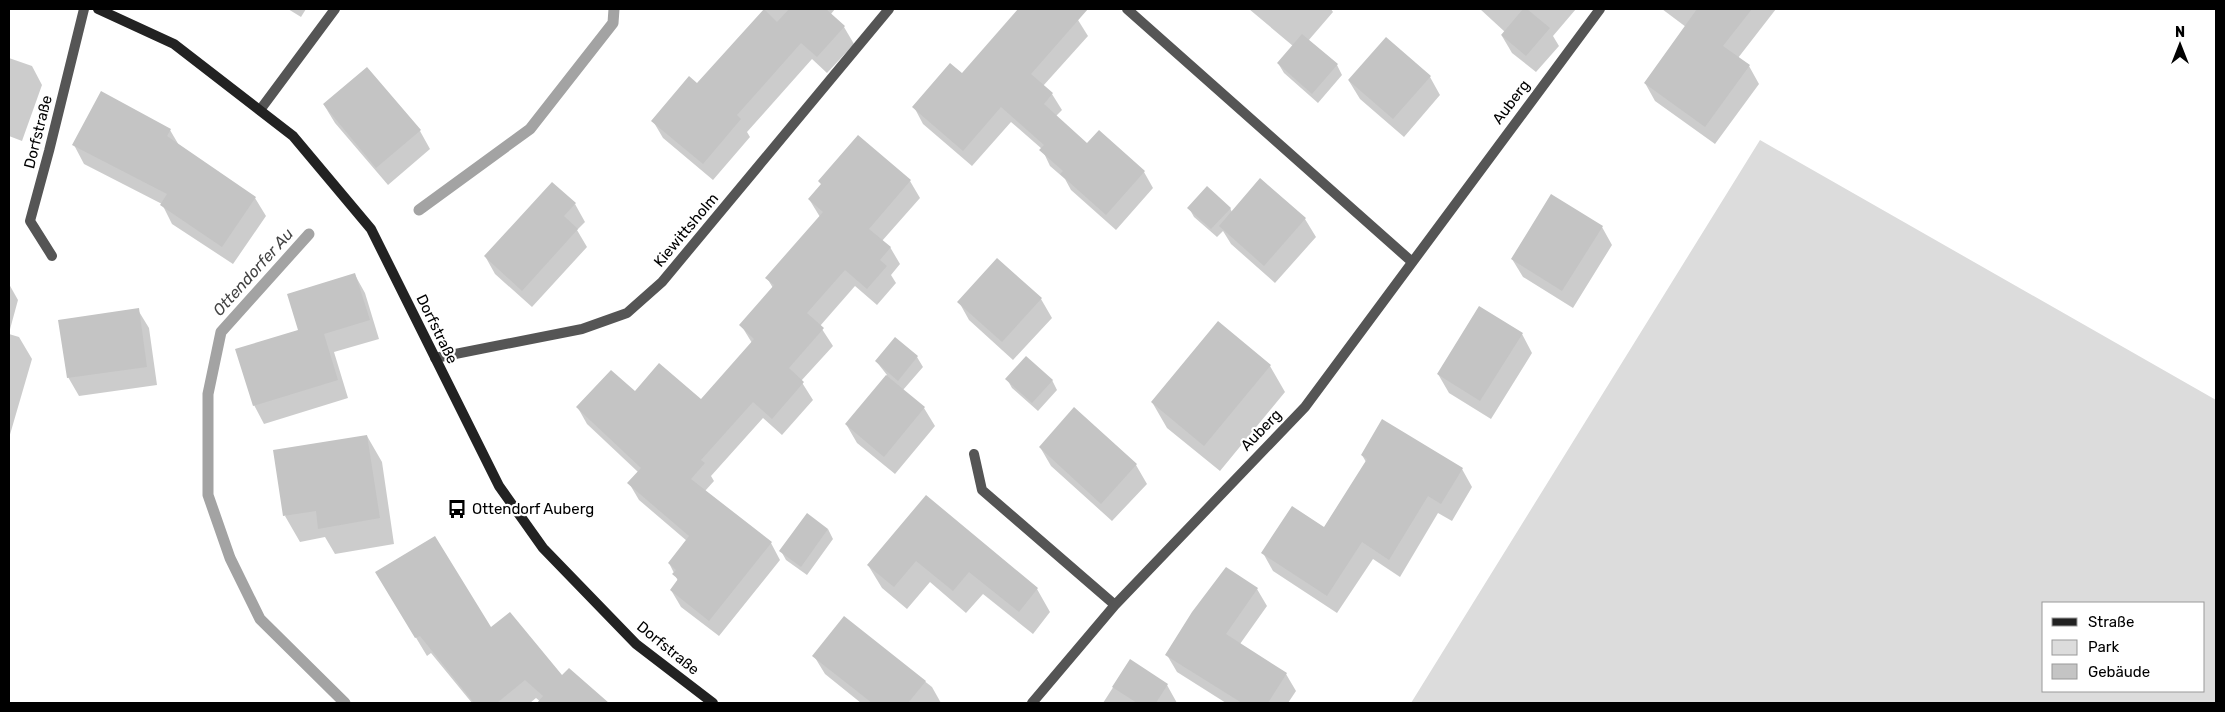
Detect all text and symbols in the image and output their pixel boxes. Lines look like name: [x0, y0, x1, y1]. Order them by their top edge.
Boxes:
north arrow: [2155, 20, 2205, 70]
text: N: [2175, 24, 2185, 41]
street label: Auberg: [1489, 76, 1533, 128]
street label: Dorfstraße: [20, 93, 56, 171]
street label: Kiewittsholm: [650, 190, 722, 270]
water label: Ottendorfer Au: [209, 224, 297, 320]
street label: Dorfstraße: [412, 291, 462, 367]
street label: Auberg: [1237, 405, 1285, 455]
bus stop icon: Ottendorf Auberg: [446, 498, 468, 520]
place label: Ottendorf Auberg: [472, 500, 594, 518]
legend: [2042, 602, 2205, 692]
text: Straße: [2088, 613, 2134, 631]
street label: Dorfstraße: [633, 617, 703, 679]
text: Park: [2088, 638, 2119, 656]
text: Gebäude: [2088, 663, 2150, 681]

